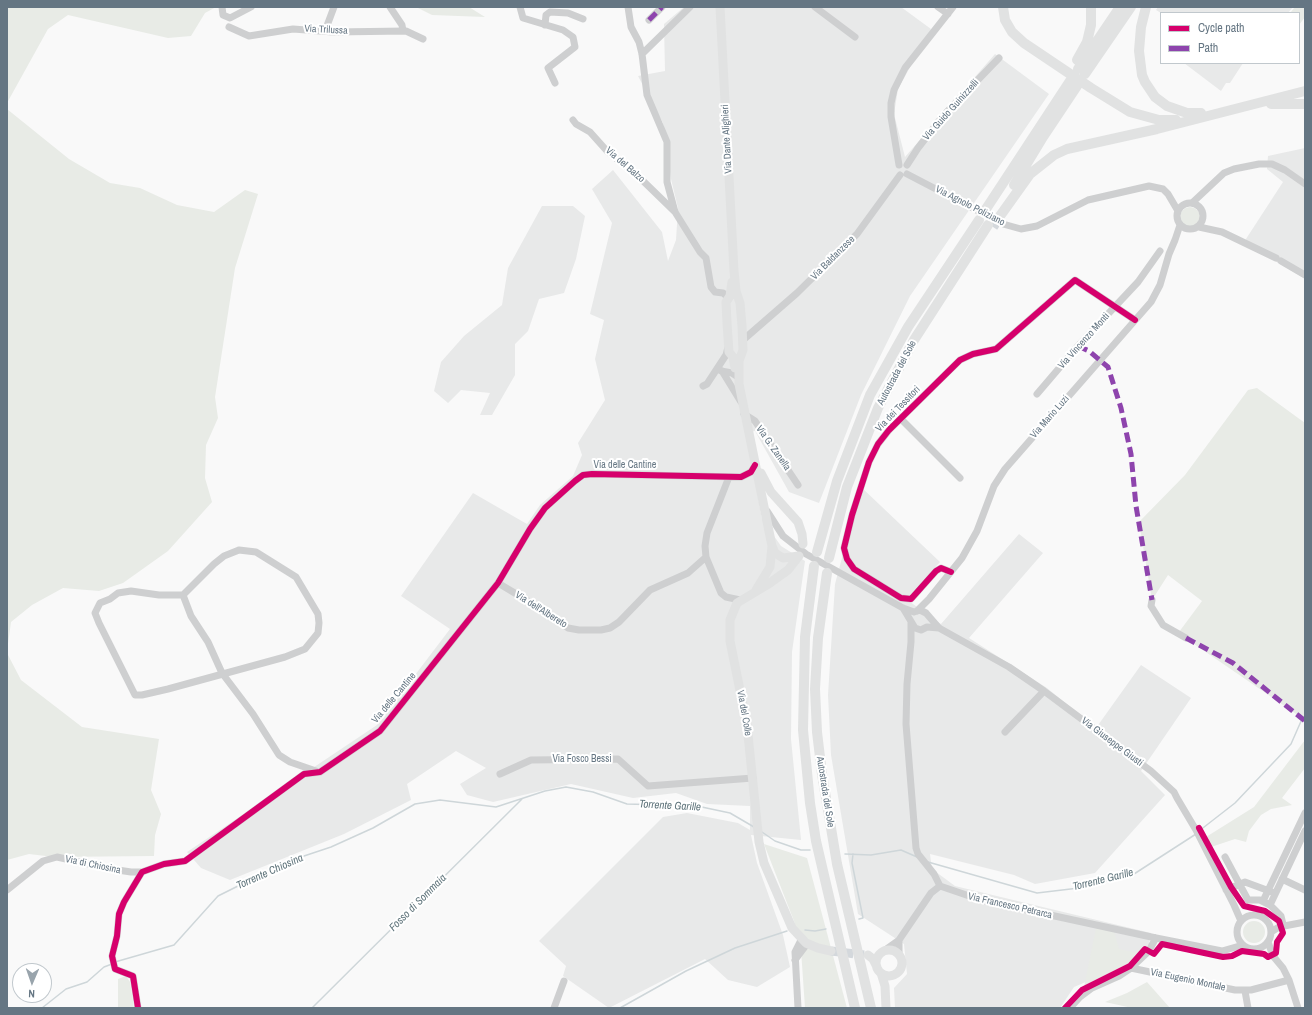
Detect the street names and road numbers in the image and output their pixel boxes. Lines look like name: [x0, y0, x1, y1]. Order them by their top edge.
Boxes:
street label: Via Trilussa: [304, 23, 348, 37]
street label: Via Guido Guinizzelli: [921, 77, 981, 143]
street label: Via Dante Alighieri: [719, 104, 735, 174]
street label: Via del Balzo: [603, 145, 647, 185]
street label: Via Agnolo Poliziano: [933, 183, 1007, 229]
street label: Via Baldanzese: [808, 233, 858, 283]
street label: Via Vincenzo Monti: [1056, 310, 1112, 372]
street label: Autostrada del Sole: [875, 339, 919, 407]
street label: Via dei Tessitori: [873, 384, 923, 434]
street label: Via Mario Luzi: [1028, 393, 1072, 441]
street label: Via G. Zanella: [753, 423, 793, 473]
street label: Via delle Cantine: [594, 459, 656, 471]
street label: Via dell'Albereto: [513, 589, 569, 631]
street label: Via delle Cantine: [369, 670, 419, 726]
street label: Via del Colle: [734, 689, 754, 737]
street label: Via Giuseppe Giusti: [1079, 715, 1145, 769]
street label: Via Fosco Bessi: [552, 753, 612, 765]
street label: Autostrada del Sole: [813, 756, 837, 828]
street label: Via di Chiosina: [64, 853, 122, 877]
street label: Via Francesco Petrarca: [967, 890, 1053, 922]
street label: Via Eugenio Montale: [1149, 966, 1227, 994]

